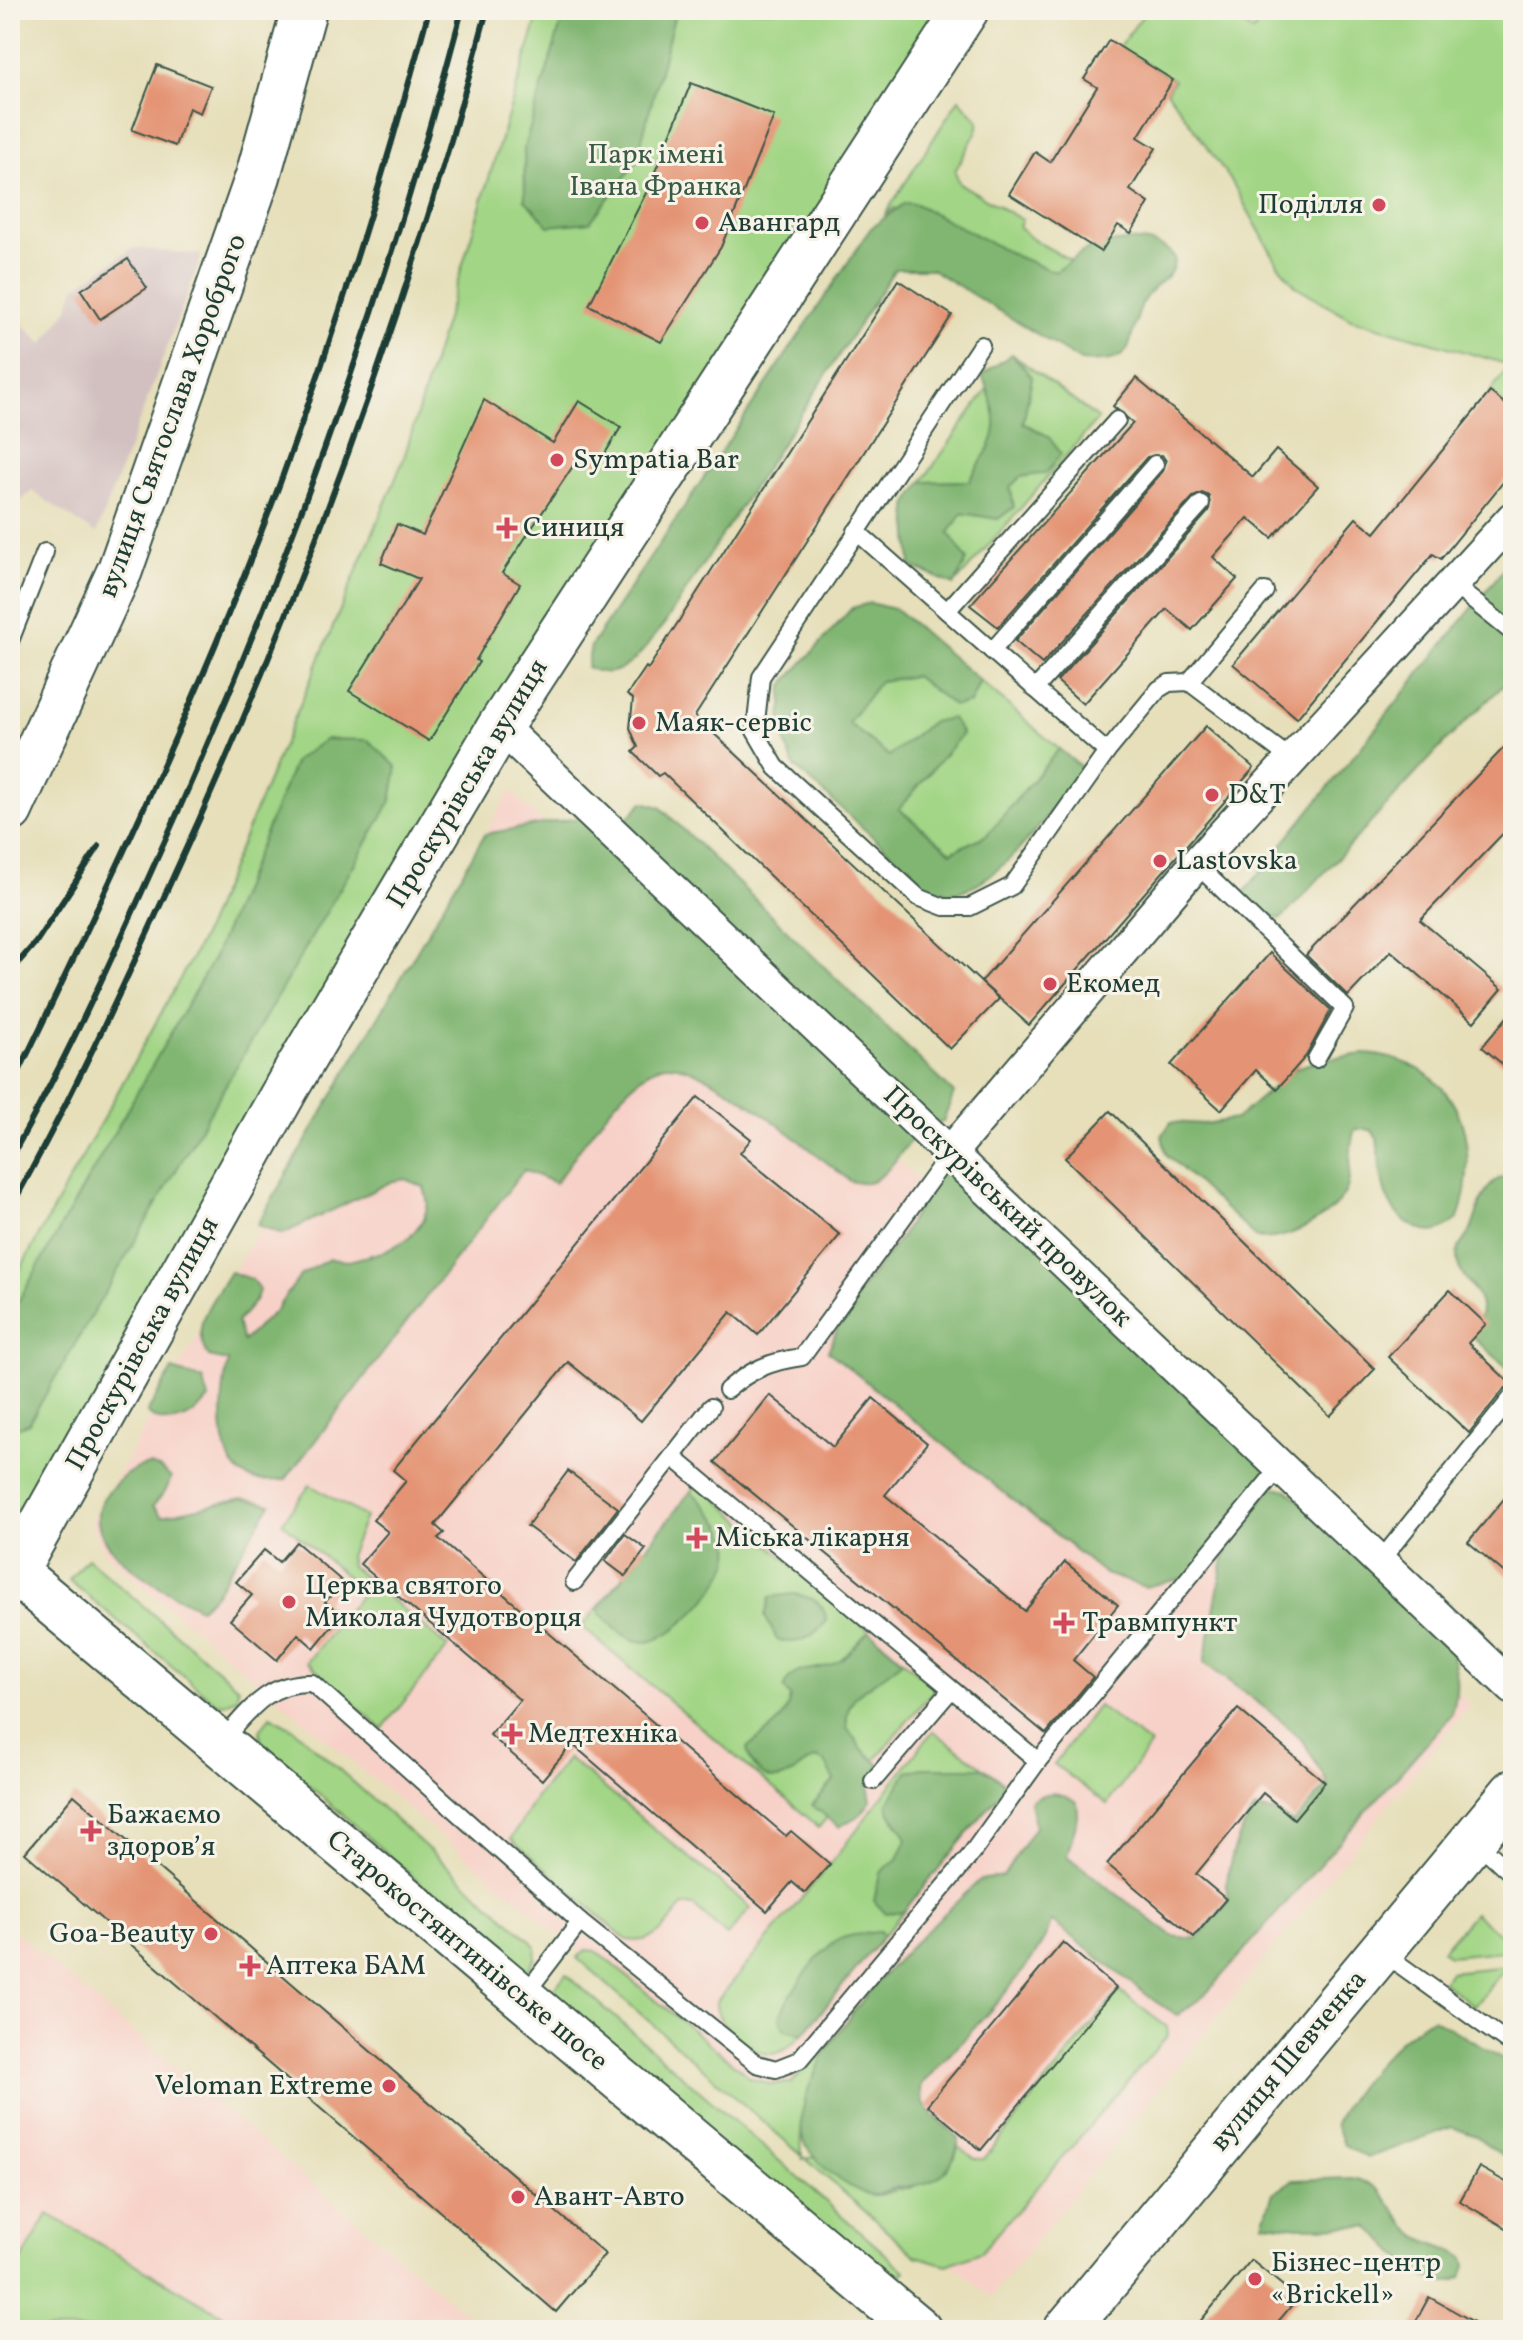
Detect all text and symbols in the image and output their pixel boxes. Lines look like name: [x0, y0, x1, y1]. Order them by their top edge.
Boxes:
park label: Парк імені Івана Франка: [569, 136, 743, 207]
place label: Поділля: [1258, 186, 1363, 225]
marker: Поділля: [1370, 196, 1388, 214]
place label: Авангард: [718, 204, 840, 243]
marker: Авангард: [693, 214, 711, 232]
street label: вулиця Святослава Хороброго: [89, 229, 257, 603]
place label: Sympatia Bar: [573, 441, 739, 480]
marker: Sympatia Bar: [548, 451, 566, 469]
place label: Синиця: [523, 509, 624, 548]
marker: Синиця: [498, 519, 516, 537]
street label: Проскурівська вулиця: [378, 652, 558, 916]
place label: Маяк-сервіс: [655, 704, 812, 743]
marker: Маяк-сервіс: [630, 714, 648, 732]
place label: D&T: [1228, 776, 1286, 815]
marker: D&T: [1203, 786, 1221, 804]
place label: Lastovska: [1176, 842, 1298, 881]
marker: Lastovska: [1151, 852, 1169, 870]
place label: Екомед: [1066, 965, 1160, 1004]
marker: Екомед: [1041, 975, 1059, 993]
street label: Проскурівський провулок: [874, 1077, 1140, 1337]
street label: Проскурівська вулиця: [57, 1210, 229, 1478]
place label: Міська лікарня: [715, 1519, 910, 1558]
marker: Міська лікарня: [686, 1527, 708, 1549]
place label: Церква святого Миколая Чудотворця: [305, 1567, 582, 1638]
marker: Церква святого Миколая Чудотворця: [280, 1593, 298, 1611]
place label: Травмпункт: [1082, 1604, 1237, 1643]
marker: Травмпункт: [1053, 1612, 1075, 1634]
place label: Медтехніка: [528, 1715, 679, 1754]
marker: Медтехніка: [503, 1725, 521, 1743]
place label: Бажаємо здоровʼя: [107, 1796, 221, 1867]
street label: Старокостянтинівське шосе: [318, 1821, 616, 2081]
marker: Бажаємо здоровʼя: [82, 1822, 100, 1840]
place label: Goa-Beauty: [49, 1915, 195, 1954]
marker: Goa-Beauty: [202, 1925, 220, 1943]
place label: Аптека БАМ: [266, 1947, 426, 1986]
marker: Аптека БАМ: [241, 1957, 259, 1975]
street label: вулиця Шевченка: [1201, 1962, 1377, 2160]
place label: Veloman Extreme: [155, 2067, 373, 2106]
marker: Veloman Extreme: [380, 2077, 398, 2095]
place label: Авант-Авто: [534, 2178, 685, 2217]
marker: Авант-Авто: [509, 2188, 527, 2206]
place label: Бізнес-центр «Brickell»: [1271, 2244, 1441, 2315]
marker: Бізнес-центр «Brickell»: [1246, 2270, 1264, 2288]

